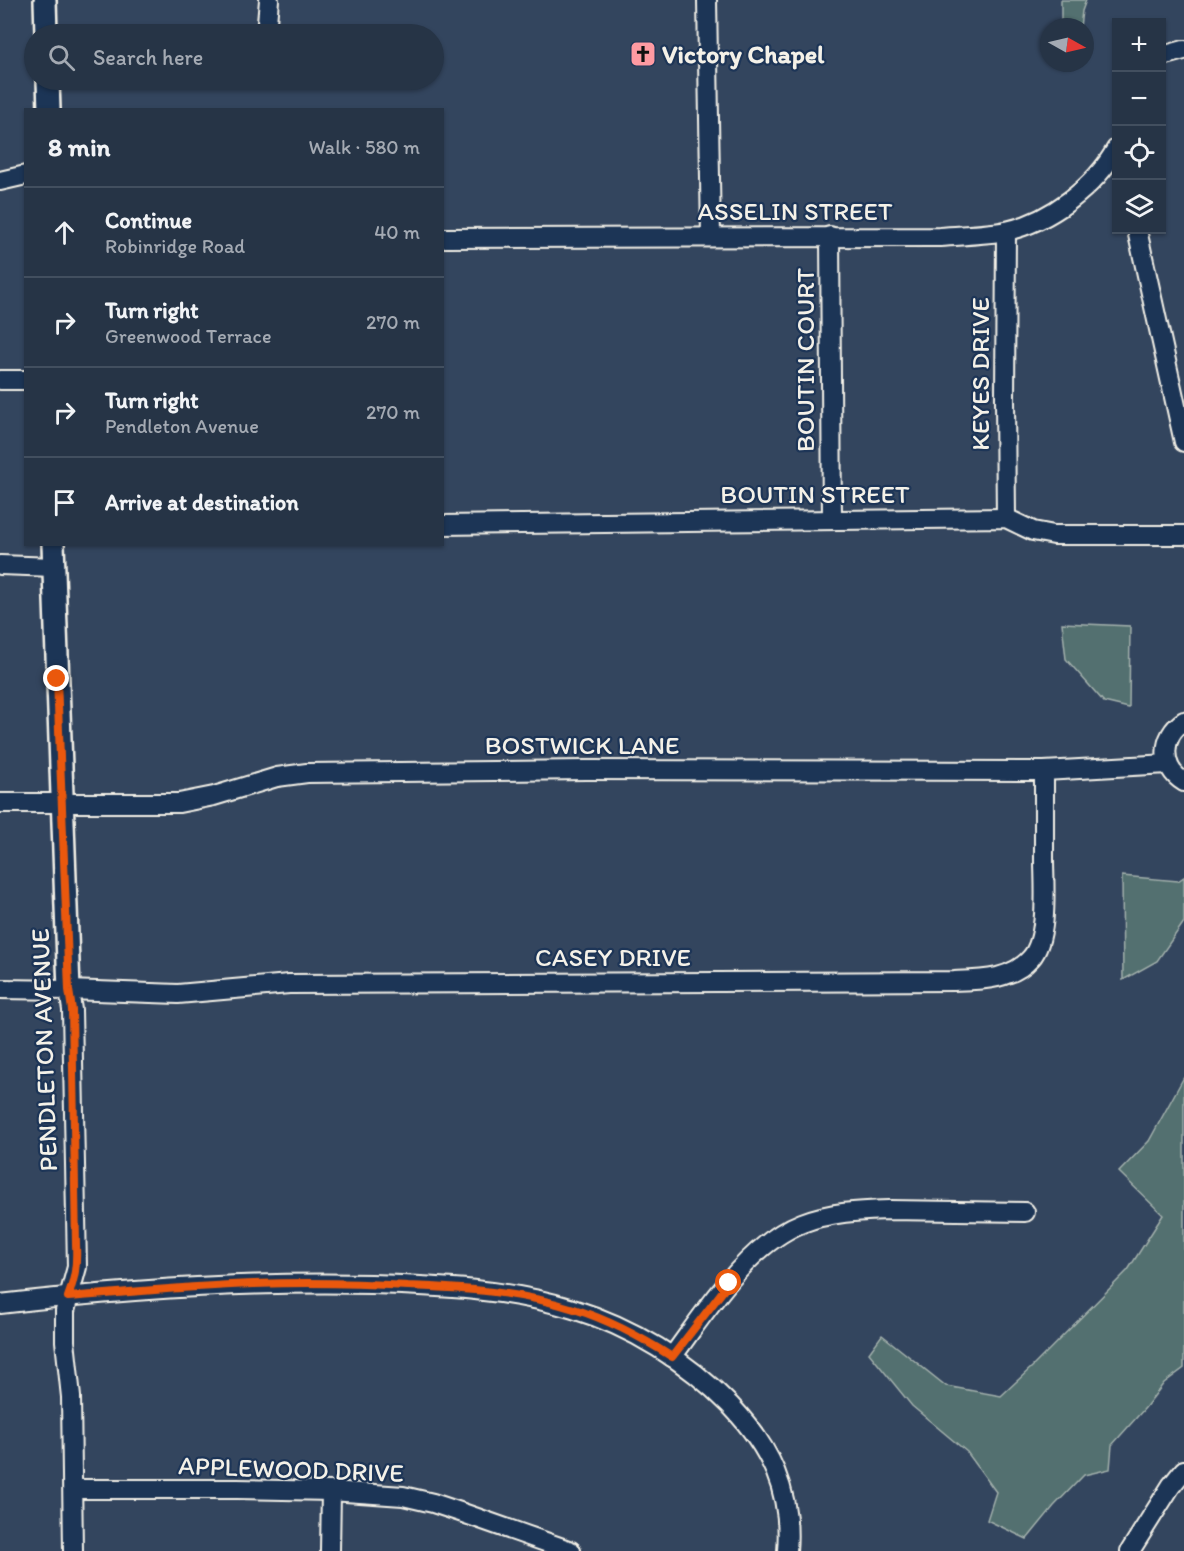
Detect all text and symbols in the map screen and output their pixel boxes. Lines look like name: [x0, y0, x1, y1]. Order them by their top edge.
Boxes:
north arrow: [1040, 18, 1094, 72]
map controls: [1112, 18, 1166, 234]
button: +: [1112, 18, 1166, 72]
search box: [24, 24, 444, 90]
place label: Victory Chapel: [662, 38, 825, 70]
church icon: Victory Chapel: [628, 39, 658, 69]
icon: search: [45, 41, 78, 74]
text: Search here: [93, 44, 203, 71]
button: −: [1112, 72, 1166, 126]
button: locate: [1112, 126, 1166, 180]
text: 8 min: [48, 131, 110, 163]
text: Walk · 580 m: [308, 135, 420, 159]
button: layers: [1112, 180, 1166, 234]
street label: ASSELIN STREET: [697, 195, 893, 227]
text: Continue: [105, 207, 192, 234]
icon: ahead: [48, 216, 81, 249]
text: 40 m: [374, 220, 420, 244]
text: Robinridge Road: [105, 234, 245, 258]
street label: BOUTIN COURT: [789, 268, 821, 452]
text: Turn right: [105, 297, 199, 324]
street label: KEYES DRIVE: [964, 297, 996, 451]
icon: right: [48, 306, 81, 339]
text: 270 m: [366, 310, 420, 334]
text: Greenwood Terrace: [105, 324, 272, 348]
text: Turn right: [105, 387, 199, 414]
icon: right: [48, 396, 81, 429]
text: 270 m: [366, 400, 420, 424]
text: Pendleton Avenue: [105, 414, 259, 438]
street label: BOUTIN STREET: [720, 478, 910, 510]
icon: arrive: [48, 486, 81, 519]
text: Arrive at destination: [105, 489, 299, 516]
route end: [43, 665, 69, 691]
street label: BOSTWICK LANE: [485, 729, 679, 761]
street label: PENDLETON AVENUE: [24, 928, 64, 1172]
street label: CASEY DRIVE: [535, 941, 691, 973]
route start: [715, 1269, 741, 1295]
street label: APPLEWOOD DRIVE: [178, 1449, 404, 1489]

